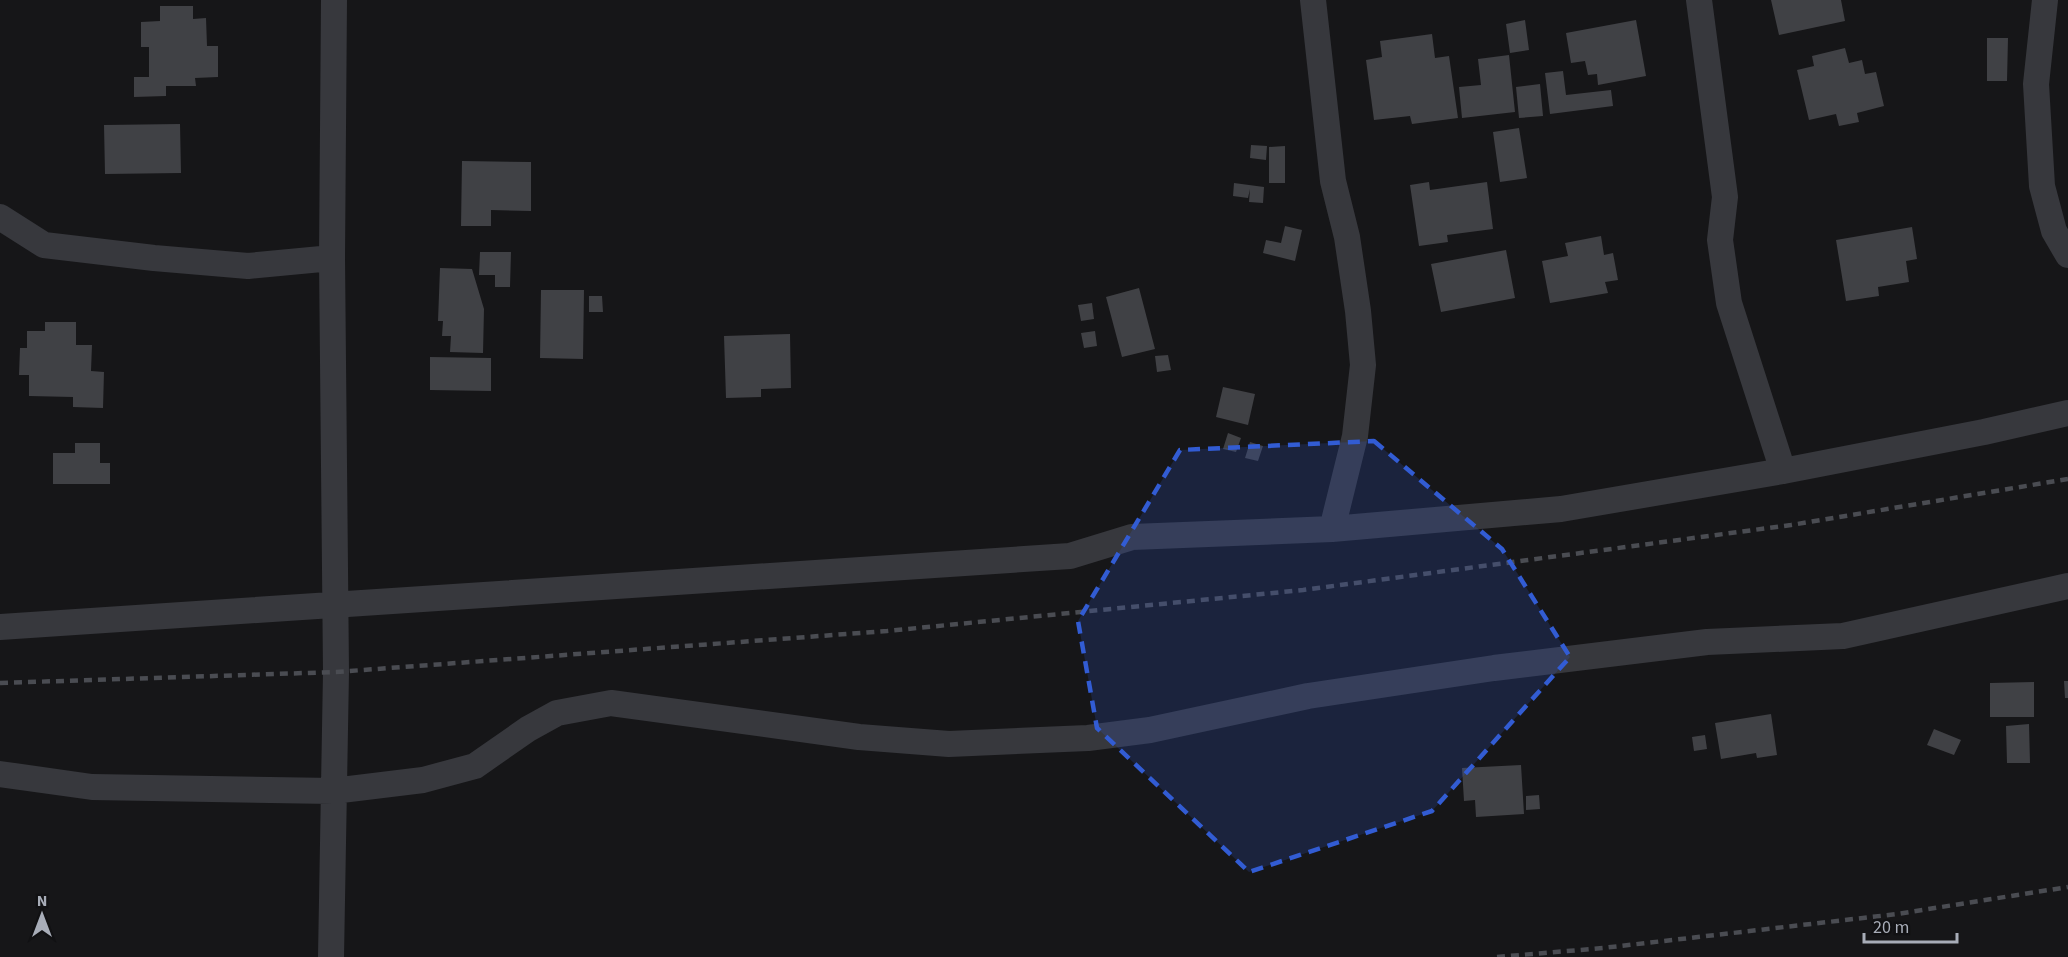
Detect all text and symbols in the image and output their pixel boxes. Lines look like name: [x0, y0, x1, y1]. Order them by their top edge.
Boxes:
north arrow: [12, 885, 72, 945]
text: N: [37, 890, 47, 912]
scale bar: [1864, 906, 1957, 944]
text: 20 m: [1873, 915, 1909, 940]

